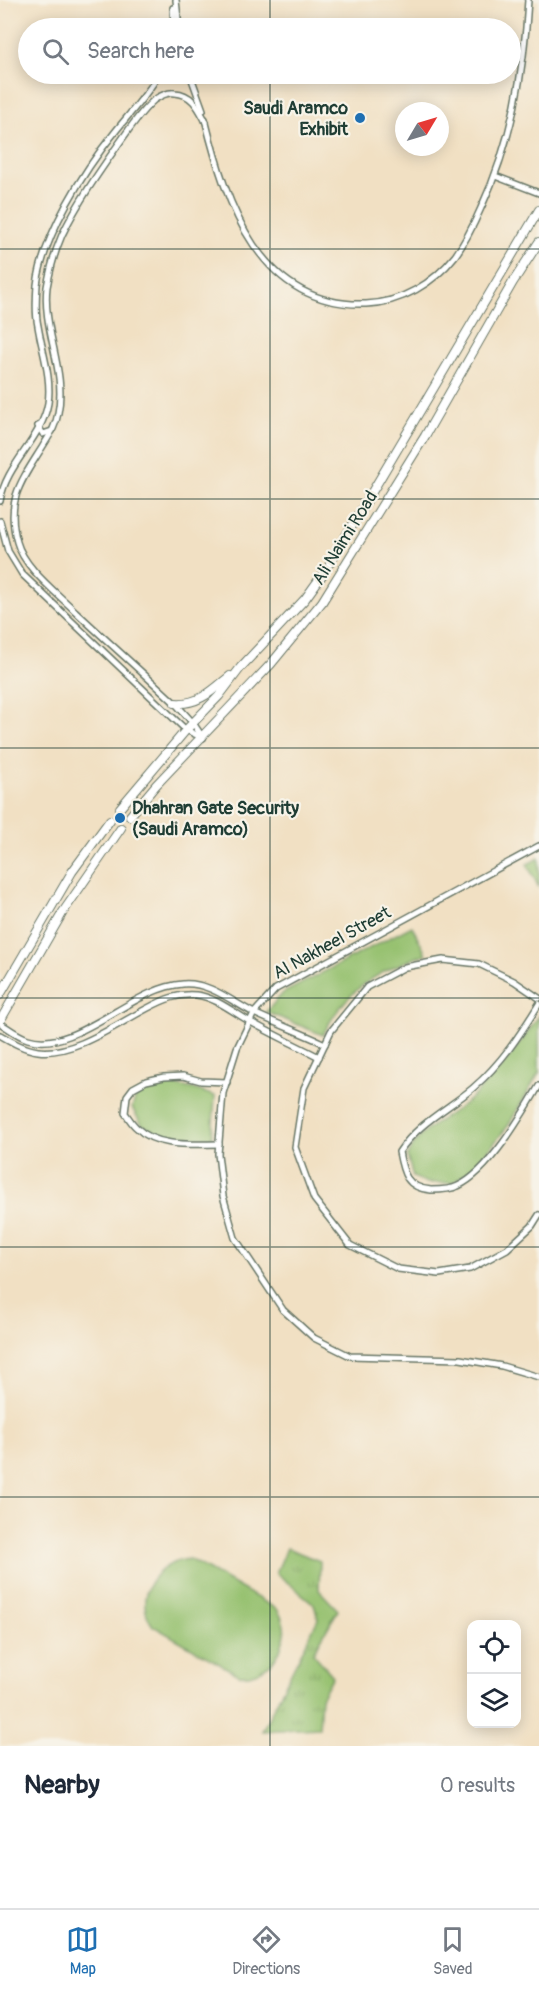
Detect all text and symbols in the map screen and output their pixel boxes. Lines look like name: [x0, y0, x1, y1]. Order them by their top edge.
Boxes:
search box: [18, 18, 521, 84]
icon: search: [39, 35, 72, 68]
text: Search here: [87, 37, 194, 65]
place label: Saudi Aramco Exhibit: [243, 97, 349, 141]
north arrow: [395, 102, 449, 156]
marker: Saudi Aramco Exhibit: [353, 111, 367, 125]
street label: Ali Naimi Road: [307, 487, 383, 589]
place label: Dhahran Gate Security (Saudi Aramco): [132, 797, 299, 841]
marker: Dhahran Gate Security (Saudi Aramco): [113, 811, 127, 825]
street label: Al Nakheel Street: [269, 901, 396, 985]
map controls: [467, 1620, 521, 1728]
button: locate: [467, 1620, 521, 1674]
button: layers: [467, 1674, 521, 1728]
text: Nearby: [24, 1769, 100, 1801]
text: 0 results: [440, 1773, 515, 1798]
tab: Map: [66, 1923, 99, 1979]
tab: Directions: [232, 1923, 300, 1979]
tab: Saved: [433, 1923, 473, 1979]

